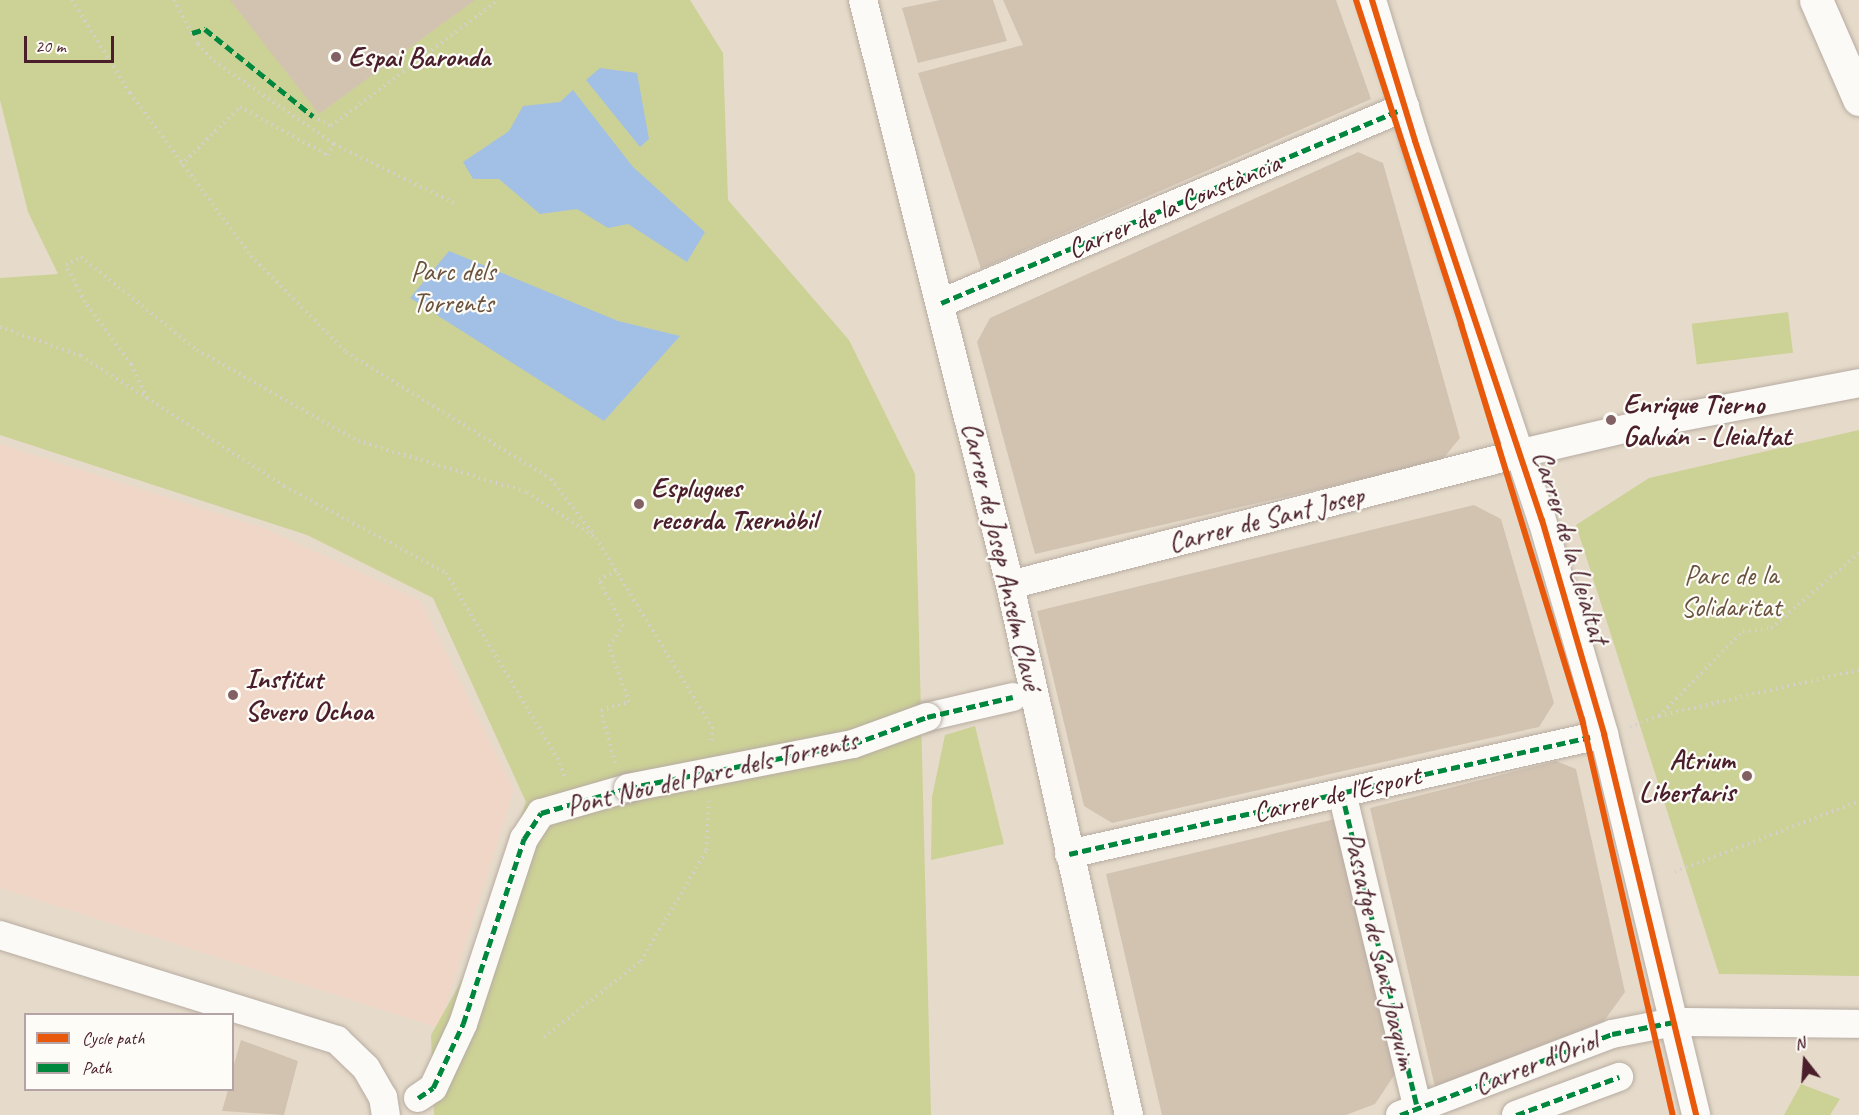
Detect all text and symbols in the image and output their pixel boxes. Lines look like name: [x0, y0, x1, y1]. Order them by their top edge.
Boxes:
scale bar: [27, 24, 117, 62]
text: 20 m: [35, 35, 66, 57]
place label: Espai Baronda: [348, 40, 491, 74]
marker: Espai Baronda: [329, 50, 343, 64]
street label: Carrer de la Constància: [1063, 146, 1285, 266]
park label: Parc dels Torrents: [410, 254, 496, 320]
place label: Enrique Tierno Galván - Lleialtat: [1623, 387, 1791, 453]
marker: Enrique Tierno Galván - Lleialtat: [1604, 413, 1618, 427]
street label: Carrer de Josep Anselm Clavé: [955, 419, 1049, 693]
street label: Carrer de la Lleialtat: [1526, 446, 1616, 648]
place label: Esplugues recorda Txernòbil: [651, 471, 816, 537]
street label: Carrer de Sant Josep: [1165, 478, 1367, 560]
marker: Esplugues recorda Txernòbil: [632, 497, 646, 511]
park label: Parc de la Solidaritat: [1681, 558, 1781, 624]
place label: Institut Severo Ochoa: [245, 662, 372, 728]
marker: Institut Severo Ochoa: [226, 688, 240, 702]
street label: Pont Nou del Parc dels Torrents: [563, 723, 861, 823]
place label: Atrium Libertaris: [1639, 743, 1735, 809]
street label: Carrer de l'Esport: [1250, 758, 1424, 830]
marker: Atrium Libertaris: [1740, 769, 1754, 783]
street label: Passatge de Sant Joaquim: [1336, 829, 1424, 1073]
legend: [24, 1013, 234, 1091]
street label: Carrer d'Oriol: [1469, 1024, 1603, 1102]
text: Cycle path: [82, 1027, 144, 1049]
north arrow: [1775, 1031, 1835, 1091]
text: N: [1792, 1033, 1807, 1055]
text: Path: [82, 1057, 112, 1079]

